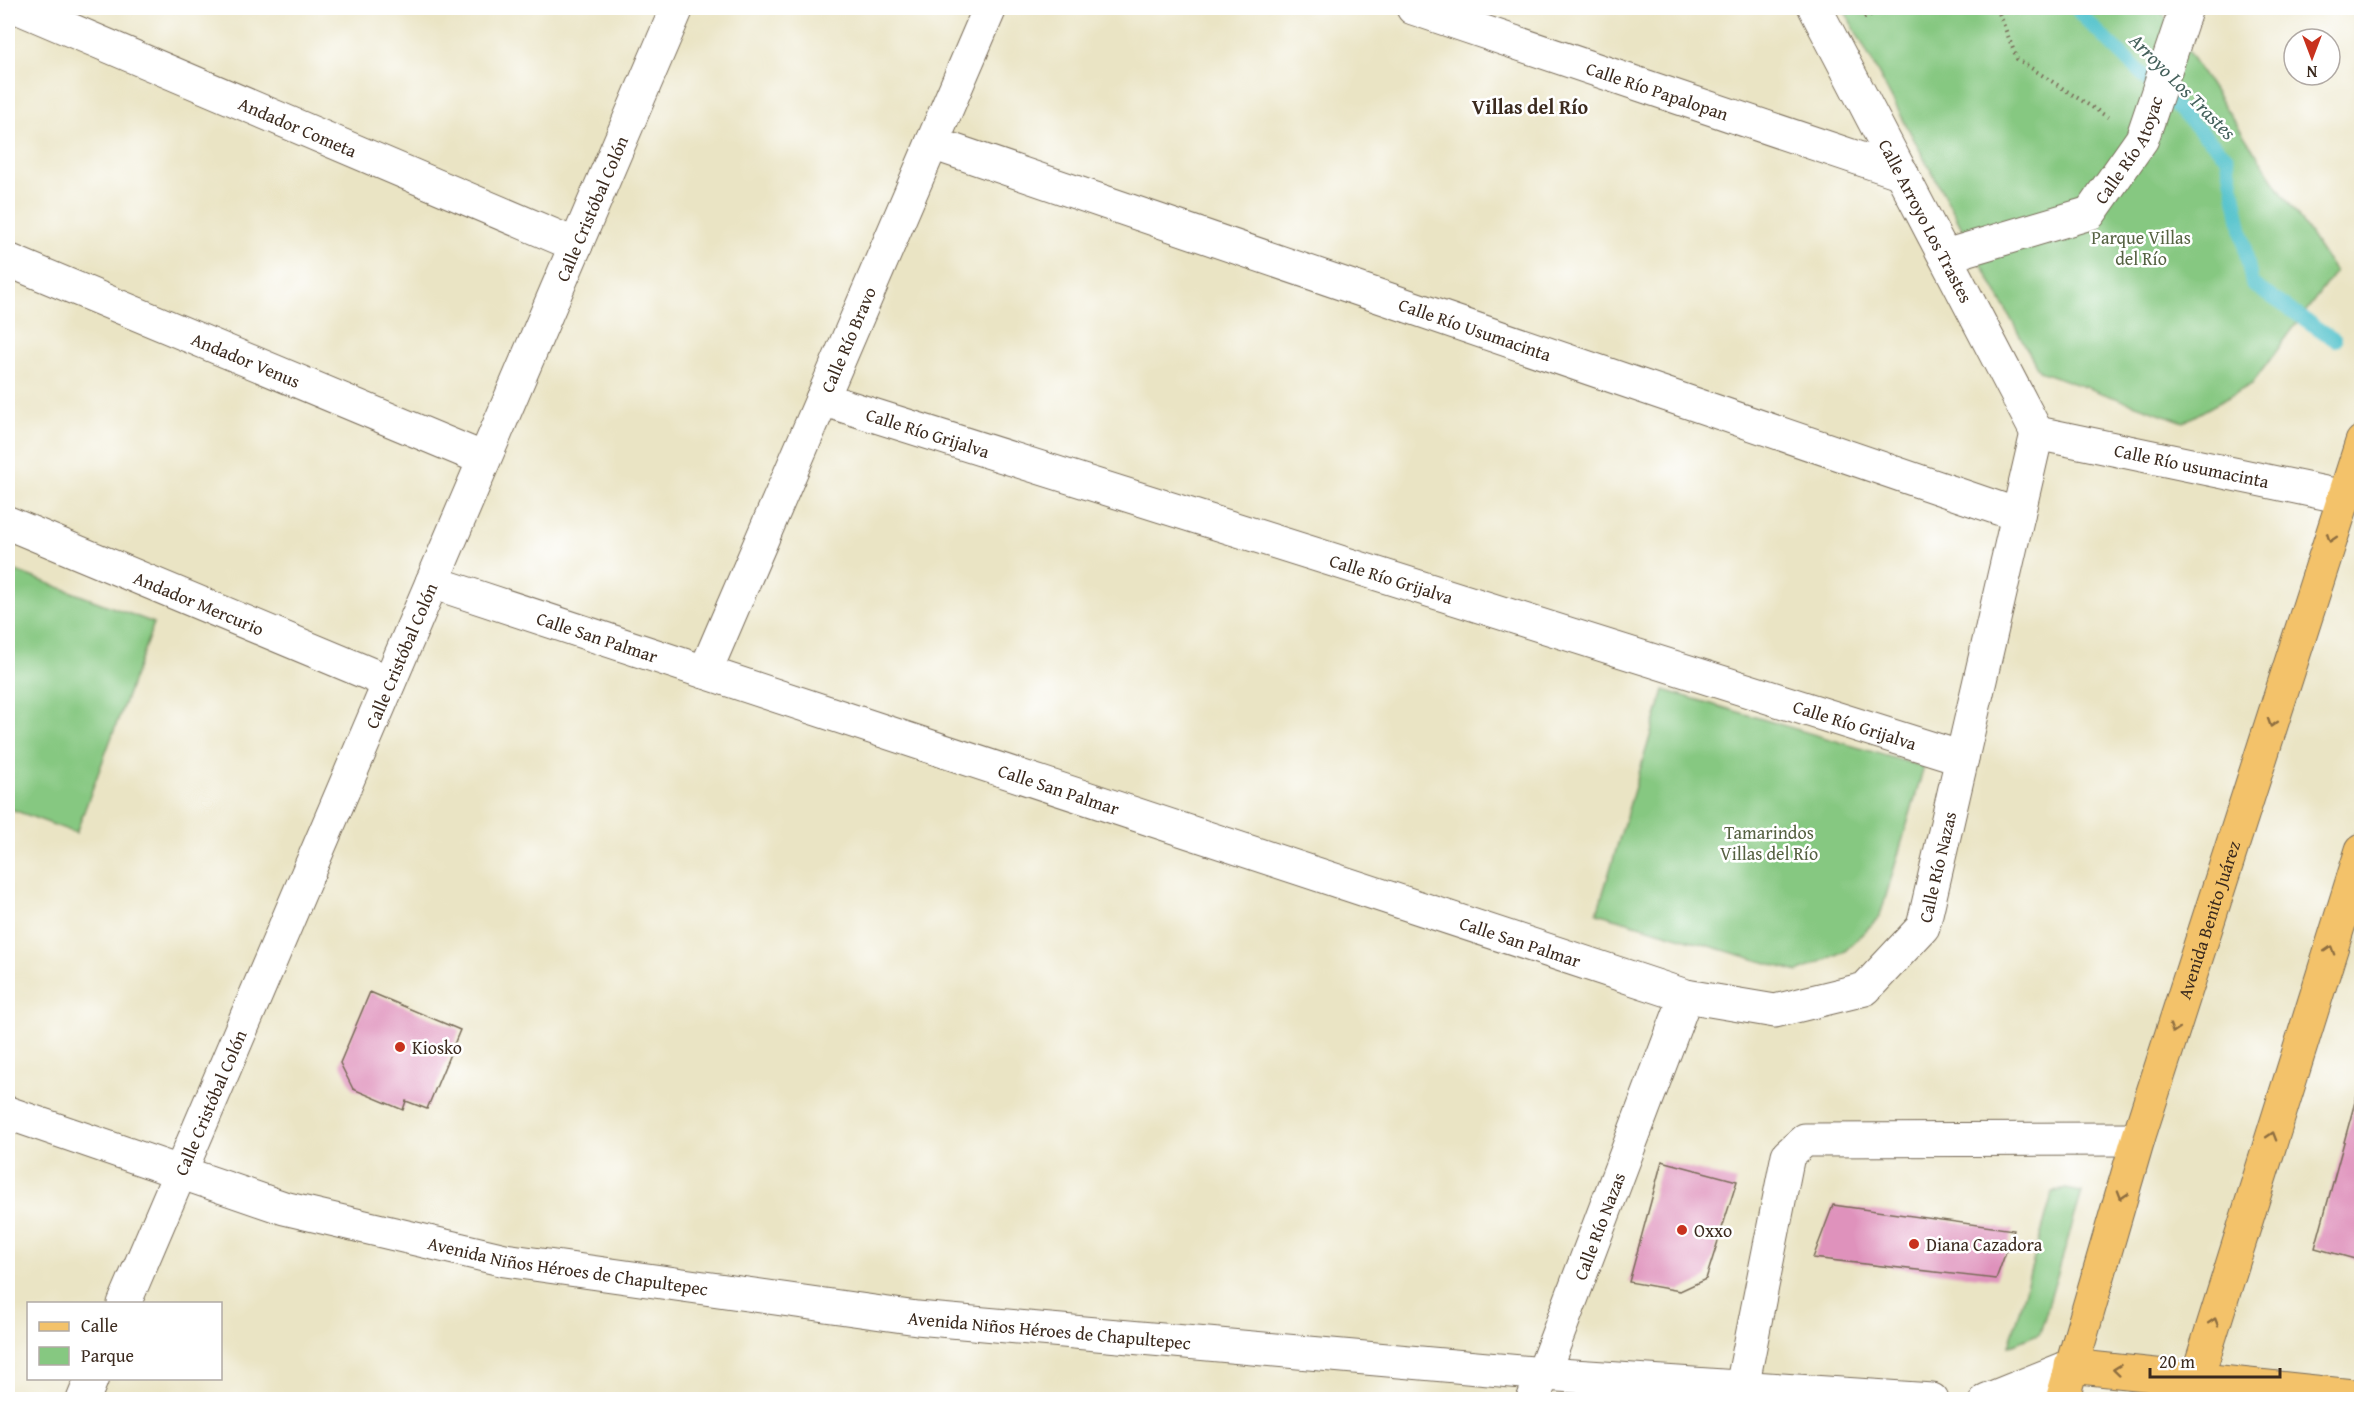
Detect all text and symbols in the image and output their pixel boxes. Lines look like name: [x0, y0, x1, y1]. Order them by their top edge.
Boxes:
water label: Arroyo Los Trastes: [2122, 25, 2244, 147]
north arrow: [2282, 27, 2342, 87]
street label: Calle Río Papalopan: [1583, 54, 1732, 127]
text: N: [2306, 60, 2317, 84]
street label: Andador Cometa: [234, 89, 362, 164]
district label: Villas del Río: [1472, 92, 1589, 121]
street label: Calle Río Atoyac: [2087, 92, 2169, 209]
street label: Calle Cristóbal Colón: [548, 131, 634, 286]
street label: Calle Arroyo Los Trastes: [1872, 134, 1980, 307]
park label: Parque Villas del Río: [2091, 224, 2191, 272]
street label: Calle Río Bravo: [813, 282, 882, 397]
street label: Calle Río Usumacinta: [1395, 290, 1555, 368]
street label: Andador Venus: [188, 325, 305, 394]
street label: Calle Río Grijalva: [863, 400, 993, 465]
street label: Calle Río usumacinta: [2112, 436, 2272, 495]
one-way arrow: [2326, 532, 2338, 543]
street label: Calle Río Grijalva: [1326, 546, 1457, 611]
street label: Andador Mercurio: [130, 563, 268, 642]
street label: Calle Cristóbal Colón: [358, 578, 444, 733]
street label: Calle San Palmar: [533, 604, 662, 669]
street label: Calle Río Grijalva: [1790, 692, 1921, 757]
one-way arrow: [2266, 717, 2279, 728]
street label: Calle San Palmar: [995, 756, 1123, 822]
street label: Calle Río Nazas: [1911, 809, 1963, 925]
park label: Tamarindos Villas del Río: [1720, 819, 1818, 867]
street label: Avenida Benito Juárez: [2170, 837, 2247, 1003]
street label: Calle San Palmar: [1456, 909, 1585, 974]
one-way arrow: [2323, 945, 2335, 956]
one-way arrow: [2168, 1023, 2181, 1034]
street label: Calle Cristóbal Colón: [167, 1026, 253, 1180]
place label: Kiosko: [412, 1034, 462, 1061]
marker: Kiosko: [393, 1040, 407, 1054]
one-way arrow: [2265, 1131, 2277, 1142]
street label: Calle Río Nazas: [1566, 1168, 1632, 1284]
one-way arrow: [2117, 1189, 2129, 1200]
place label: Oxxo: [1694, 1217, 1732, 1244]
marker: Oxxo: [1675, 1223, 1689, 1237]
street label: Avenida Niños Héroes de Chapultepec: [425, 1229, 710, 1302]
place label: Diana Cazadora: [1926, 1231, 2043, 1258]
marker: Diana Cazadora: [1907, 1237, 1921, 1251]
legend: [27, 1302, 222, 1380]
street label: Avenida Niños Héroes de Chapultepec: [906, 1303, 1192, 1356]
text: Calle: [81, 1312, 118, 1339]
one-way arrow: [2207, 1317, 2219, 1328]
scale bar: [2150, 1341, 2280, 1379]
text: Parque: [81, 1342, 134, 1369]
text: 20 m: [2159, 1348, 2195, 1375]
one-way arrow: [2113, 1364, 2122, 1377]

